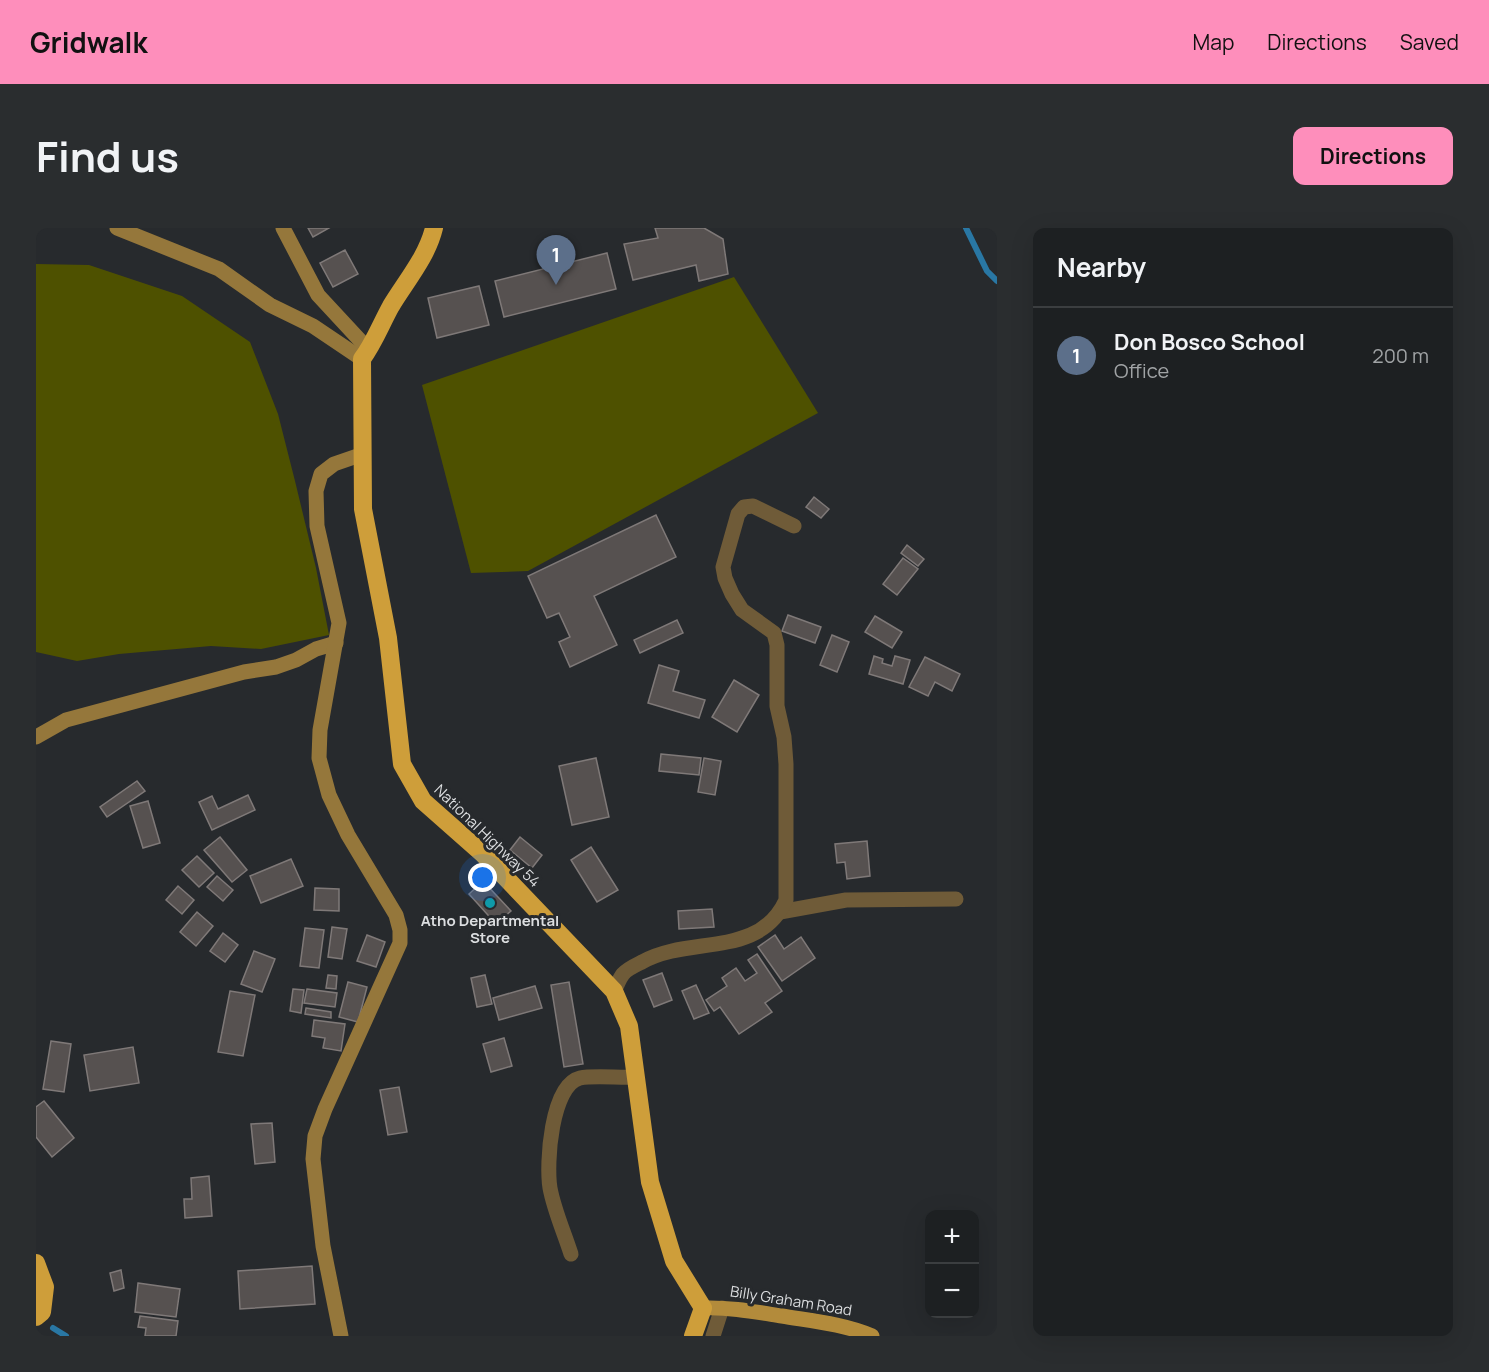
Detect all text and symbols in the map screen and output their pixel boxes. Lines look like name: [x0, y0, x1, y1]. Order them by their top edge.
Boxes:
text: Gridwalk: [30, 23, 147, 61]
text: Map: [1193, 28, 1234, 56]
text: Directions: [1267, 28, 1367, 56]
text: Saved: [1400, 28, 1459, 56]
text: Find us: [36, 127, 179, 185]
button: Directions: [1293, 127, 1453, 185]
pin: 1: [536, 236, 576, 285]
text: Nearby: [1057, 249, 1146, 285]
text: Don Bosco School: [1114, 327, 1305, 357]
text: 1: [1072, 342, 1081, 369]
text: 200 m: [1372, 342, 1429, 369]
text: Office: [1114, 357, 1169, 384]
street label: National Highway 54: [430, 780, 545, 892]
your location: [468, 863, 497, 892]
marker: Atho Departmental Store: [483, 896, 497, 910]
place label: Atho Departmental Store: [421, 910, 559, 948]
map controls: [925, 1210, 979, 1318]
button: +: [925, 1210, 979, 1264]
button: −: [925, 1264, 979, 1318]
street label: Billy Graham Road: [729, 1281, 854, 1321]

